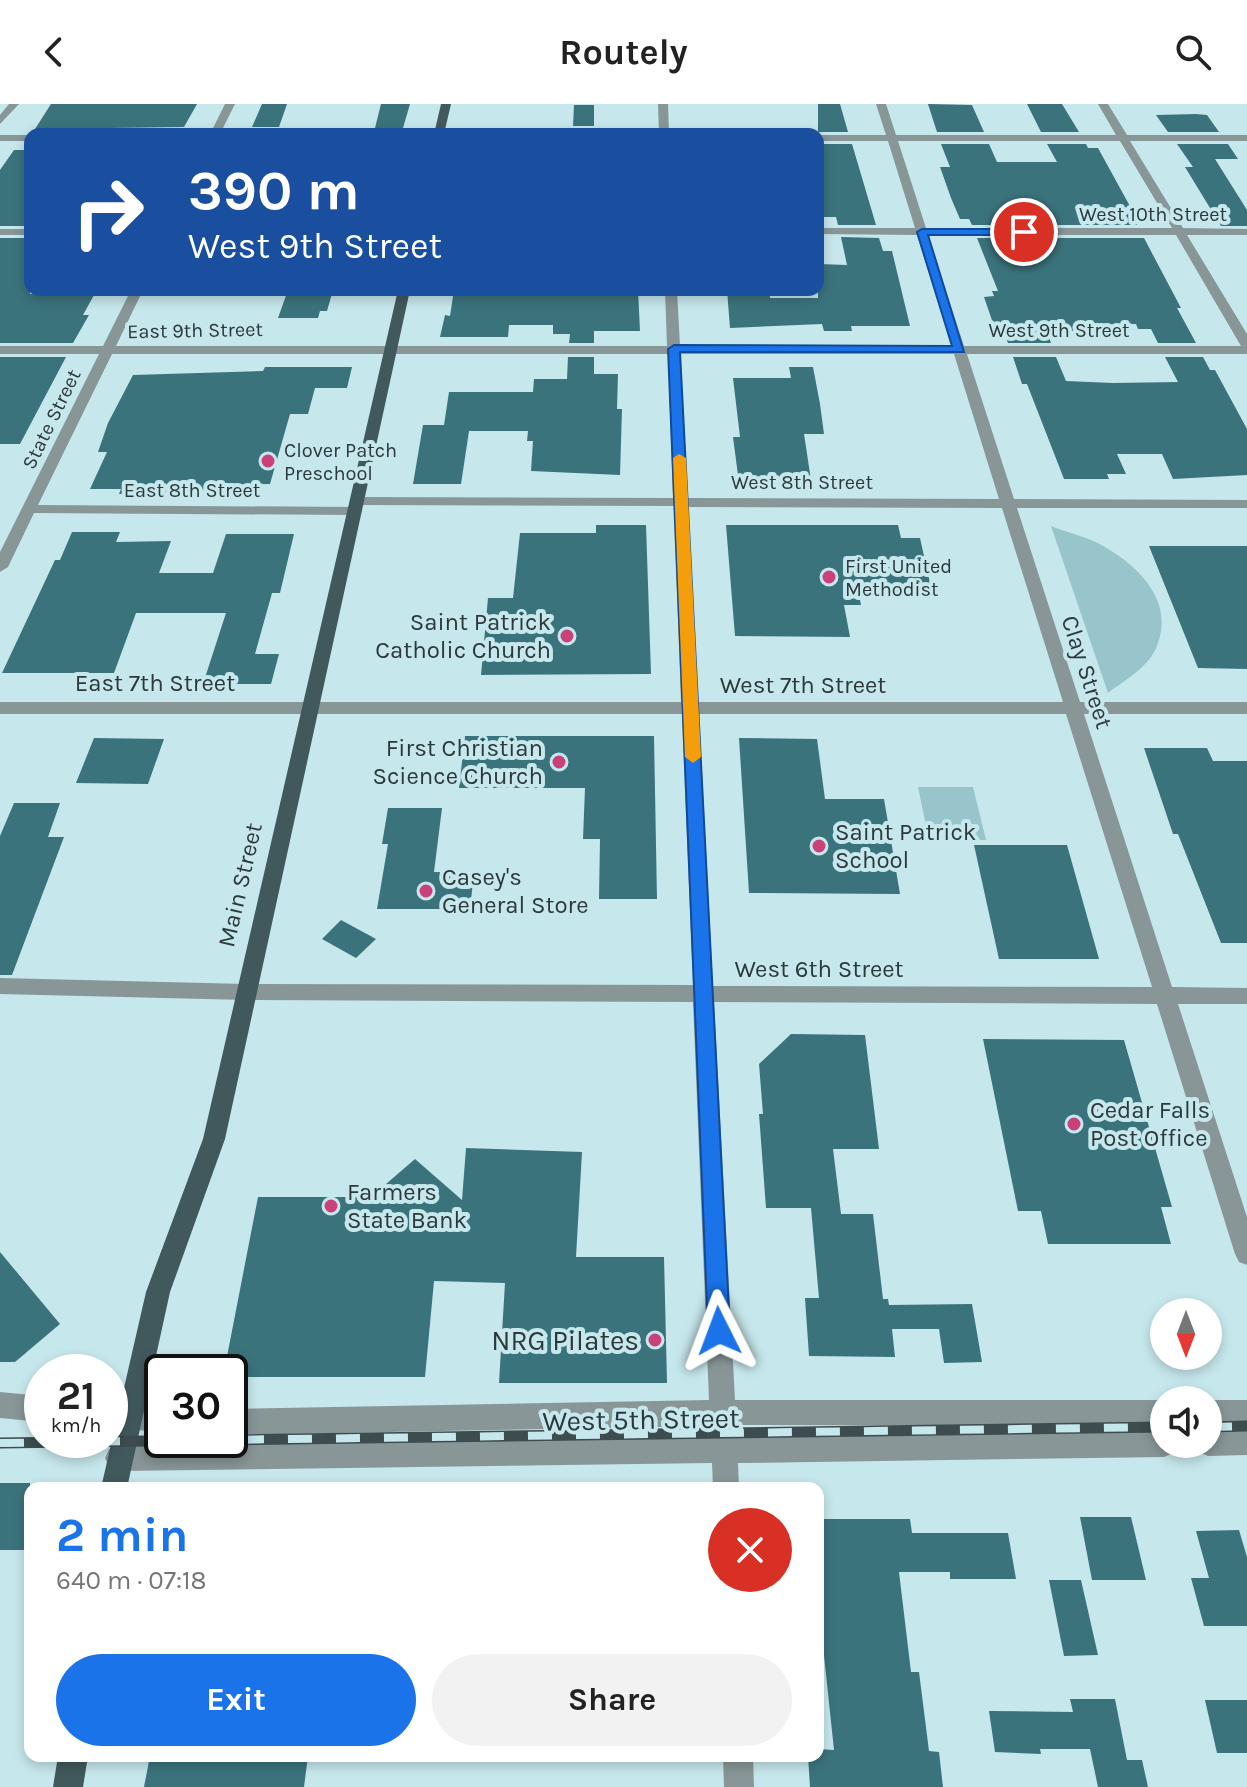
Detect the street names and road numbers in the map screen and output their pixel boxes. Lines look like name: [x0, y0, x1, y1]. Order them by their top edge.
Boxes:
street label: West 10th Street: [1079, 203, 1227, 226]
street label: East 9th Street: [127, 318, 264, 343]
street label: West 9th Street: [988, 319, 1130, 342]
street label: State Street: [17, 365, 86, 473]
street label: West 8th Street: [731, 471, 873, 494]
street label: East 8th Street: [124, 479, 261, 502]
street label: Clay Street: [1056, 612, 1118, 732]
street label: East 7th Street: [75, 669, 235, 697]
street label: West 7th Street: [720, 671, 886, 699]
street label: Main Street: [212, 820, 268, 950]
street label: West 6th Street: [734, 955, 904, 983]
street label: West 5th Street: [542, 1401, 740, 1438]

